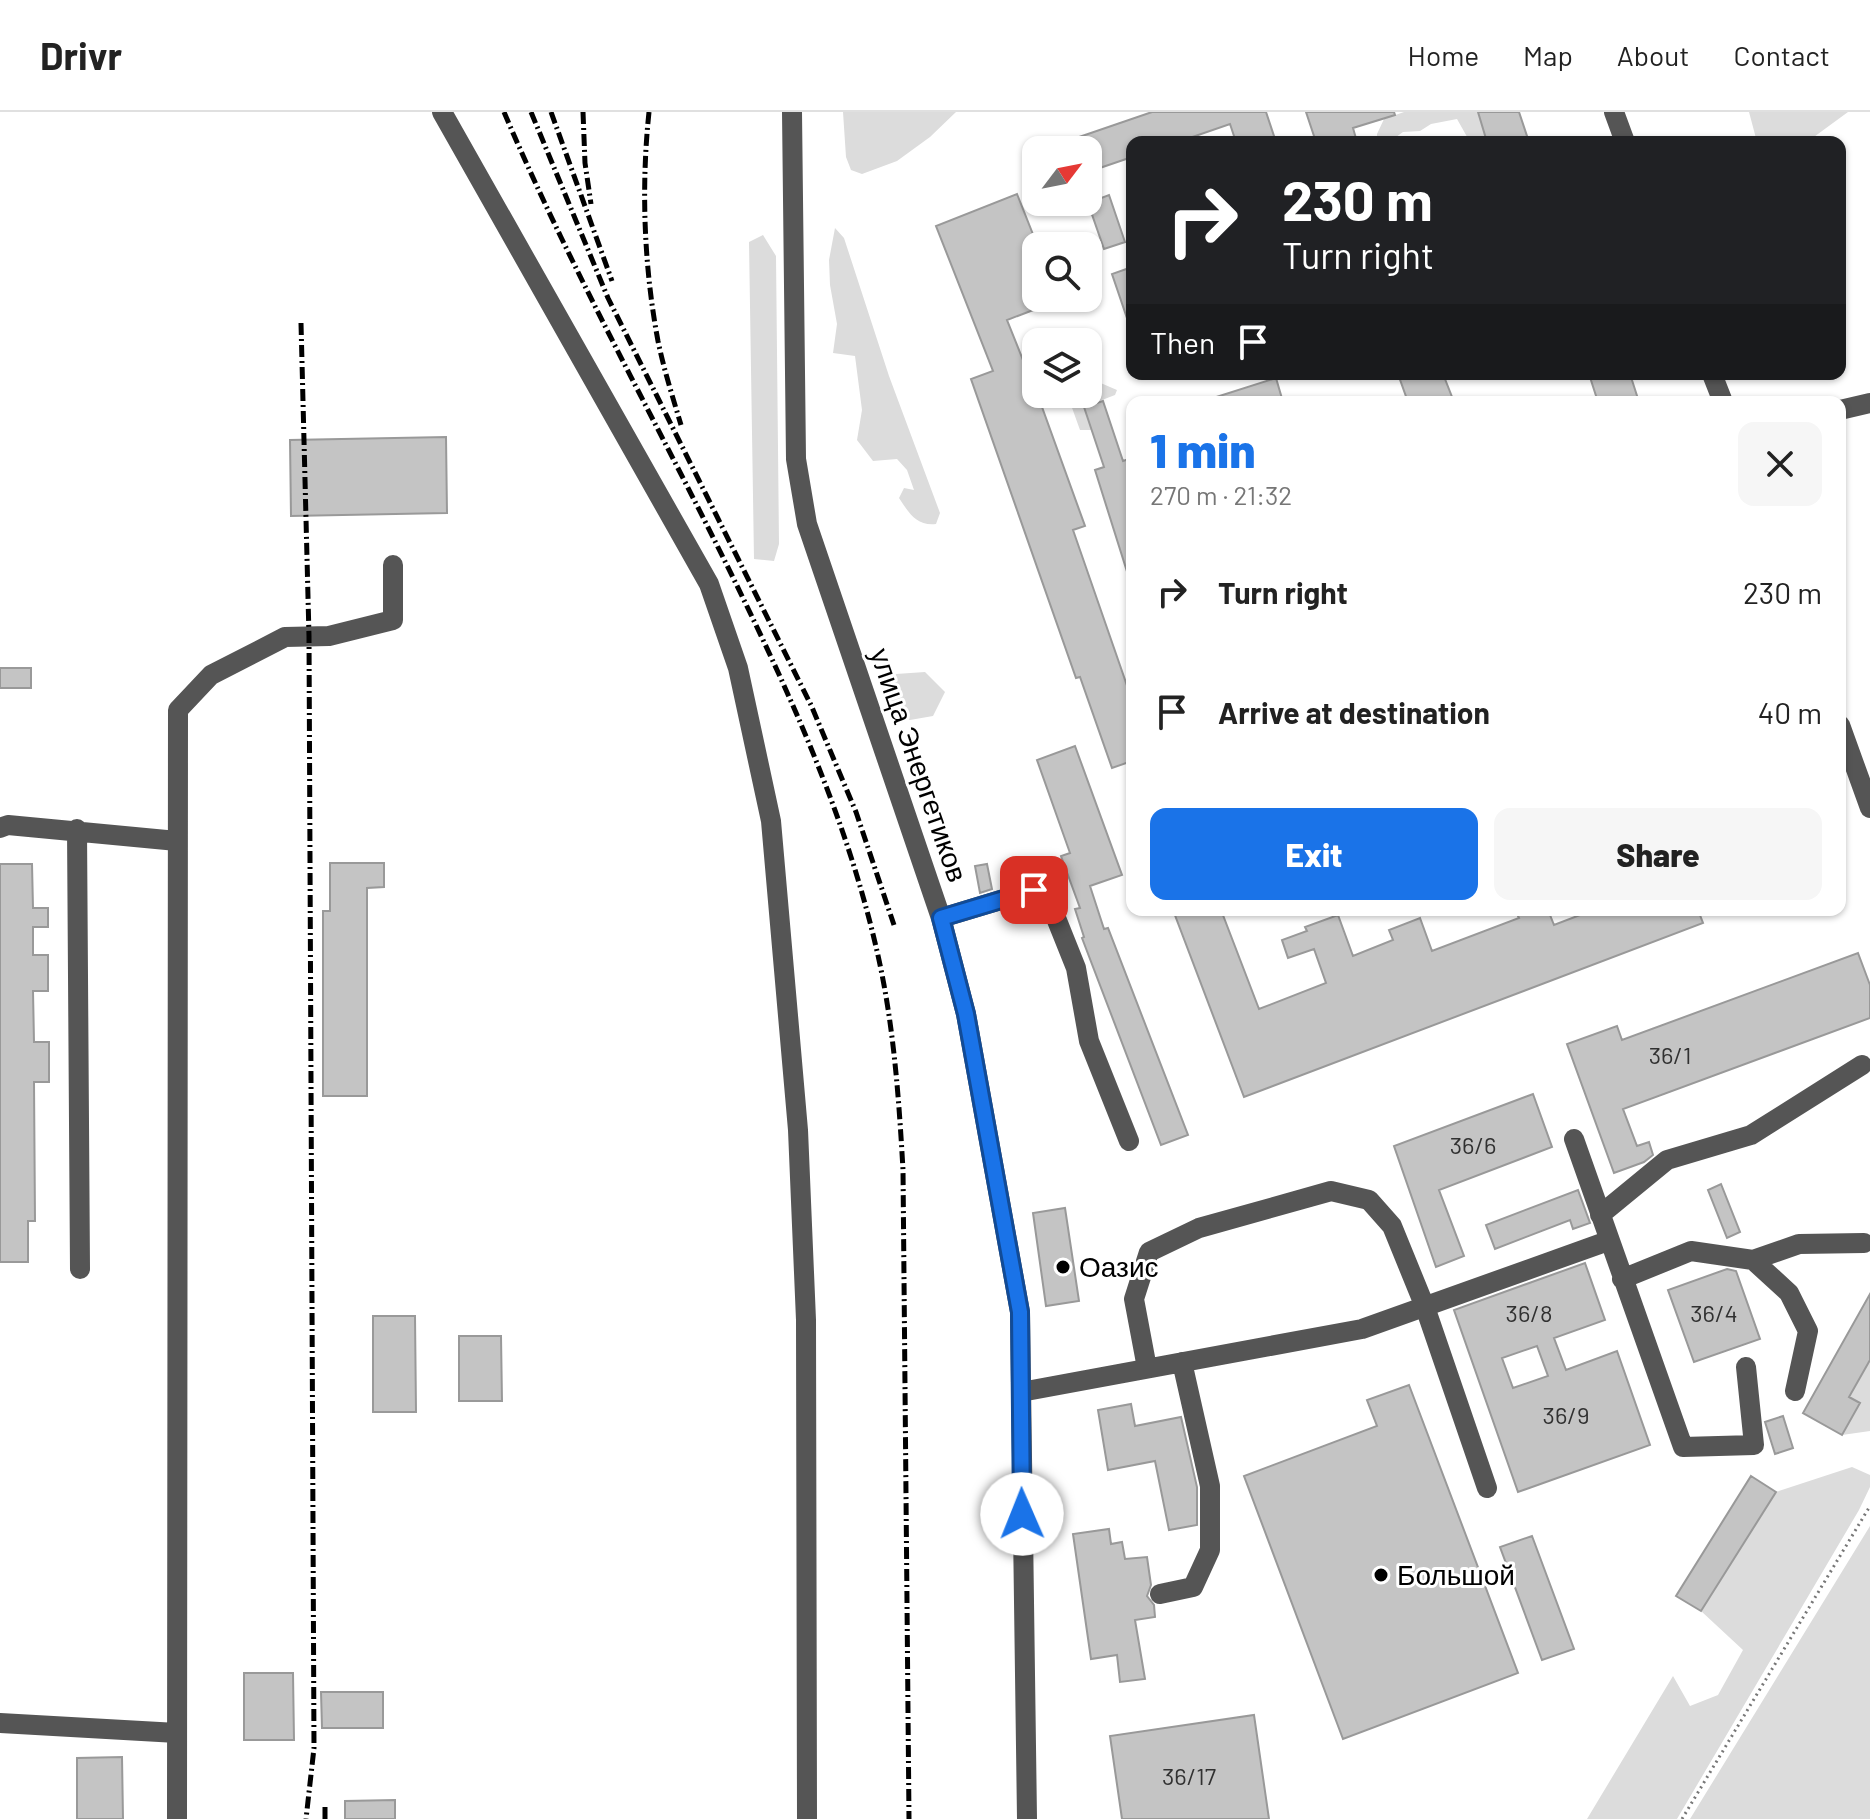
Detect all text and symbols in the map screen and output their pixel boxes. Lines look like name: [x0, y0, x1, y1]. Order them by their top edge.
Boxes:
text: Drivr: [40, 32, 122, 78]
text: Home: [1408, 38, 1479, 72]
text: Map: [1523, 38, 1573, 72]
text: About: [1617, 38, 1689, 72]
text: Contact: [1733, 38, 1830, 72]
north arrow: [1022, 136, 1102, 216]
map controls: [1022, 136, 1102, 408]
text: 230 m: [1282, 165, 1433, 232]
icon: right: [1150, 168, 1254, 272]
button: search: [1022, 232, 1102, 312]
text: Turn right: [1282, 233, 1434, 276]
icon: arrive: [1231, 320, 1275, 364]
text: Then: [1150, 324, 1215, 360]
button: layers: [1022, 328, 1102, 408]
text: 1 min: [1150, 420, 1256, 478]
button: close: [1738, 422, 1822, 506]
text: 270 m · 21:32: [1150, 479, 1292, 510]
icon: right: [1150, 570, 1194, 614]
text: Turn right: [1218, 574, 1348, 610]
text: 230 m: [1743, 574, 1822, 610]
street label: улица Энергетиков: [864, 643, 976, 886]
icon: arrive: [1150, 690, 1194, 734]
text: Arrive at destination: [1218, 694, 1490, 730]
text: 40 m: [1758, 694, 1822, 730]
button: Exit: [1150, 808, 1478, 900]
button: Share: [1494, 808, 1822, 900]
pin: [1000, 856, 1068, 924]
icon: arrive: [1012, 868, 1056, 912]
house number: 36/1: [1649, 1040, 1691, 1069]
house number: 36/6: [1450, 1130, 1496, 1159]
place label: Оазис: [1079, 1249, 1159, 1283]
marker: Оазис: [1054, 1258, 1072, 1276]
house number: 36/8: [1506, 1298, 1552, 1327]
house number: 36/4: [1690, 1298, 1738, 1327]
house number: 36/9: [1543, 1400, 1589, 1429]
position arrow: [980, 1472, 1064, 1556]
place label: Большой: [1397, 1557, 1515, 1591]
marker: Большой: [1372, 1566, 1390, 1584]
house number: 36/17: [1162, 1761, 1216, 1790]

